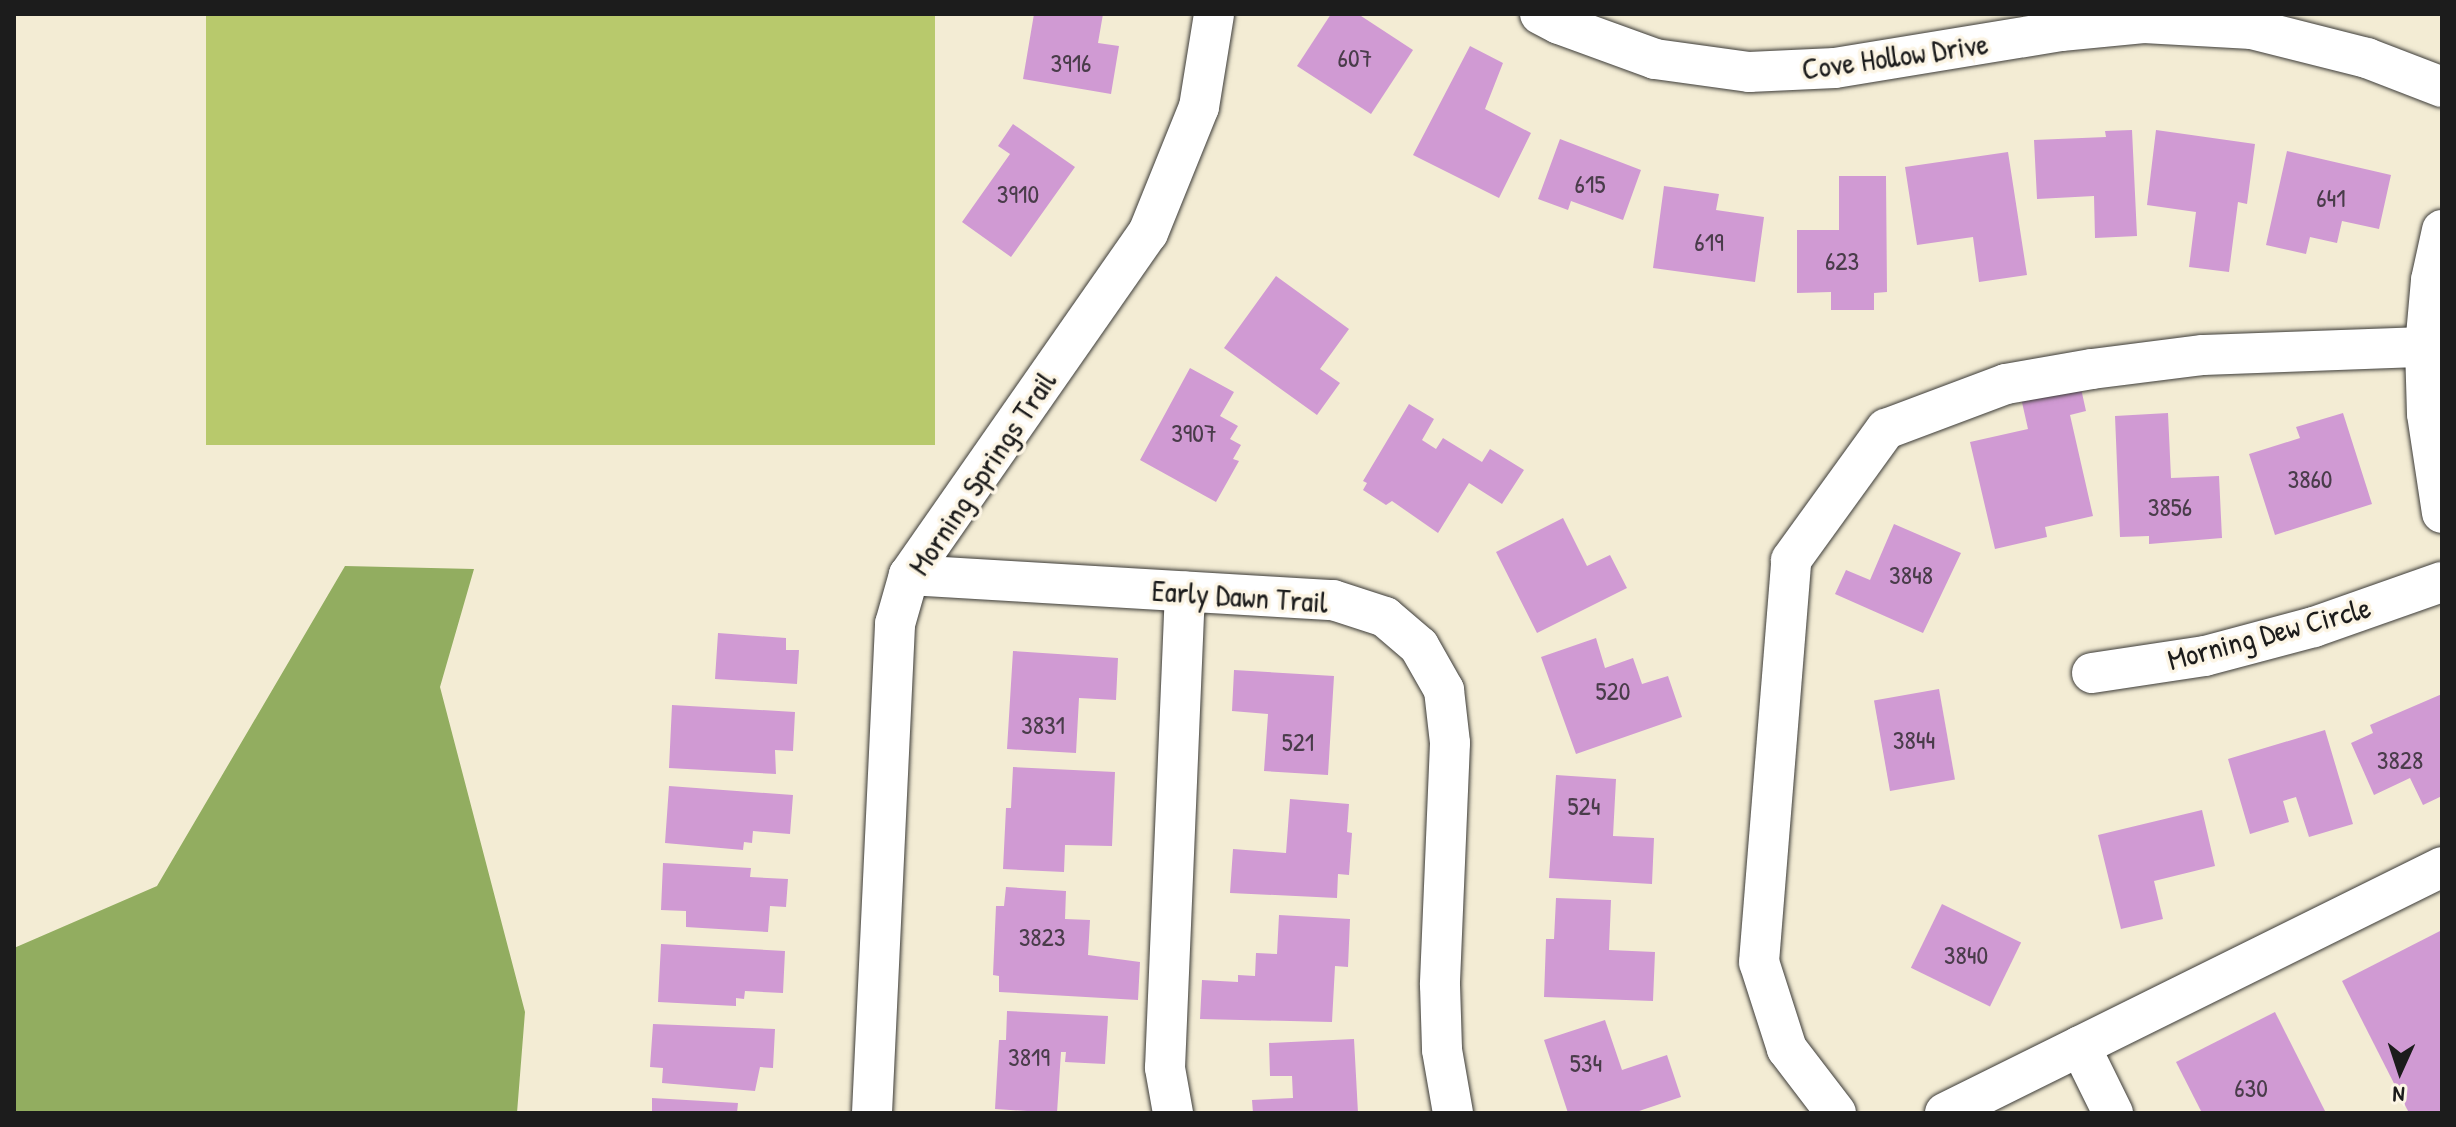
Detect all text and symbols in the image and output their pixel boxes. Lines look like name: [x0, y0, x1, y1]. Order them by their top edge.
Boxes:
street label: Cove Hollow Drive: [1800, 25, 1990, 87]
house number: 607: [1338, 42, 1372, 74]
house number: 3916: [1050, 47, 1092, 79]
house number: 615: [1575, 168, 1605, 200]
house number: 3910: [997, 178, 1039, 210]
house number: 641: [2316, 182, 2346, 214]
house number: 619: [1694, 226, 1724, 258]
house number: 623: [1825, 245, 1859, 277]
street label: Morning Springs Trail: [901, 364, 1063, 582]
house number: 3907: [1171, 417, 1217, 449]
house number: 3860: [2288, 463, 2332, 495]
house number: 3856: [2148, 491, 2192, 523]
house number: 3848: [1889, 559, 1933, 591]
street label: Early Dawn Trail: [1151, 572, 1329, 620]
street label: Morning Dew Circle: [2163, 589, 2375, 677]
house number: 520: [1596, 675, 1630, 707]
house number: 3831: [1021, 709, 1065, 741]
house number: 3844: [1893, 724, 1935, 756]
house number: 521: [1282, 726, 1314, 758]
house number: 3828: [2377, 744, 2423, 776]
house number: 524: [1568, 790, 1600, 822]
house number: 3823: [1019, 921, 1065, 953]
house number: 3840: [1944, 939, 1988, 971]
north arrow: [2360, 1031, 2440, 1111]
house number: 3819: [1008, 1041, 1050, 1073]
house number: 534: [1570, 1047, 1602, 1079]
house number: 630: [2234, 1072, 2268, 1104]
text: N: [2392, 1080, 2405, 1110]

